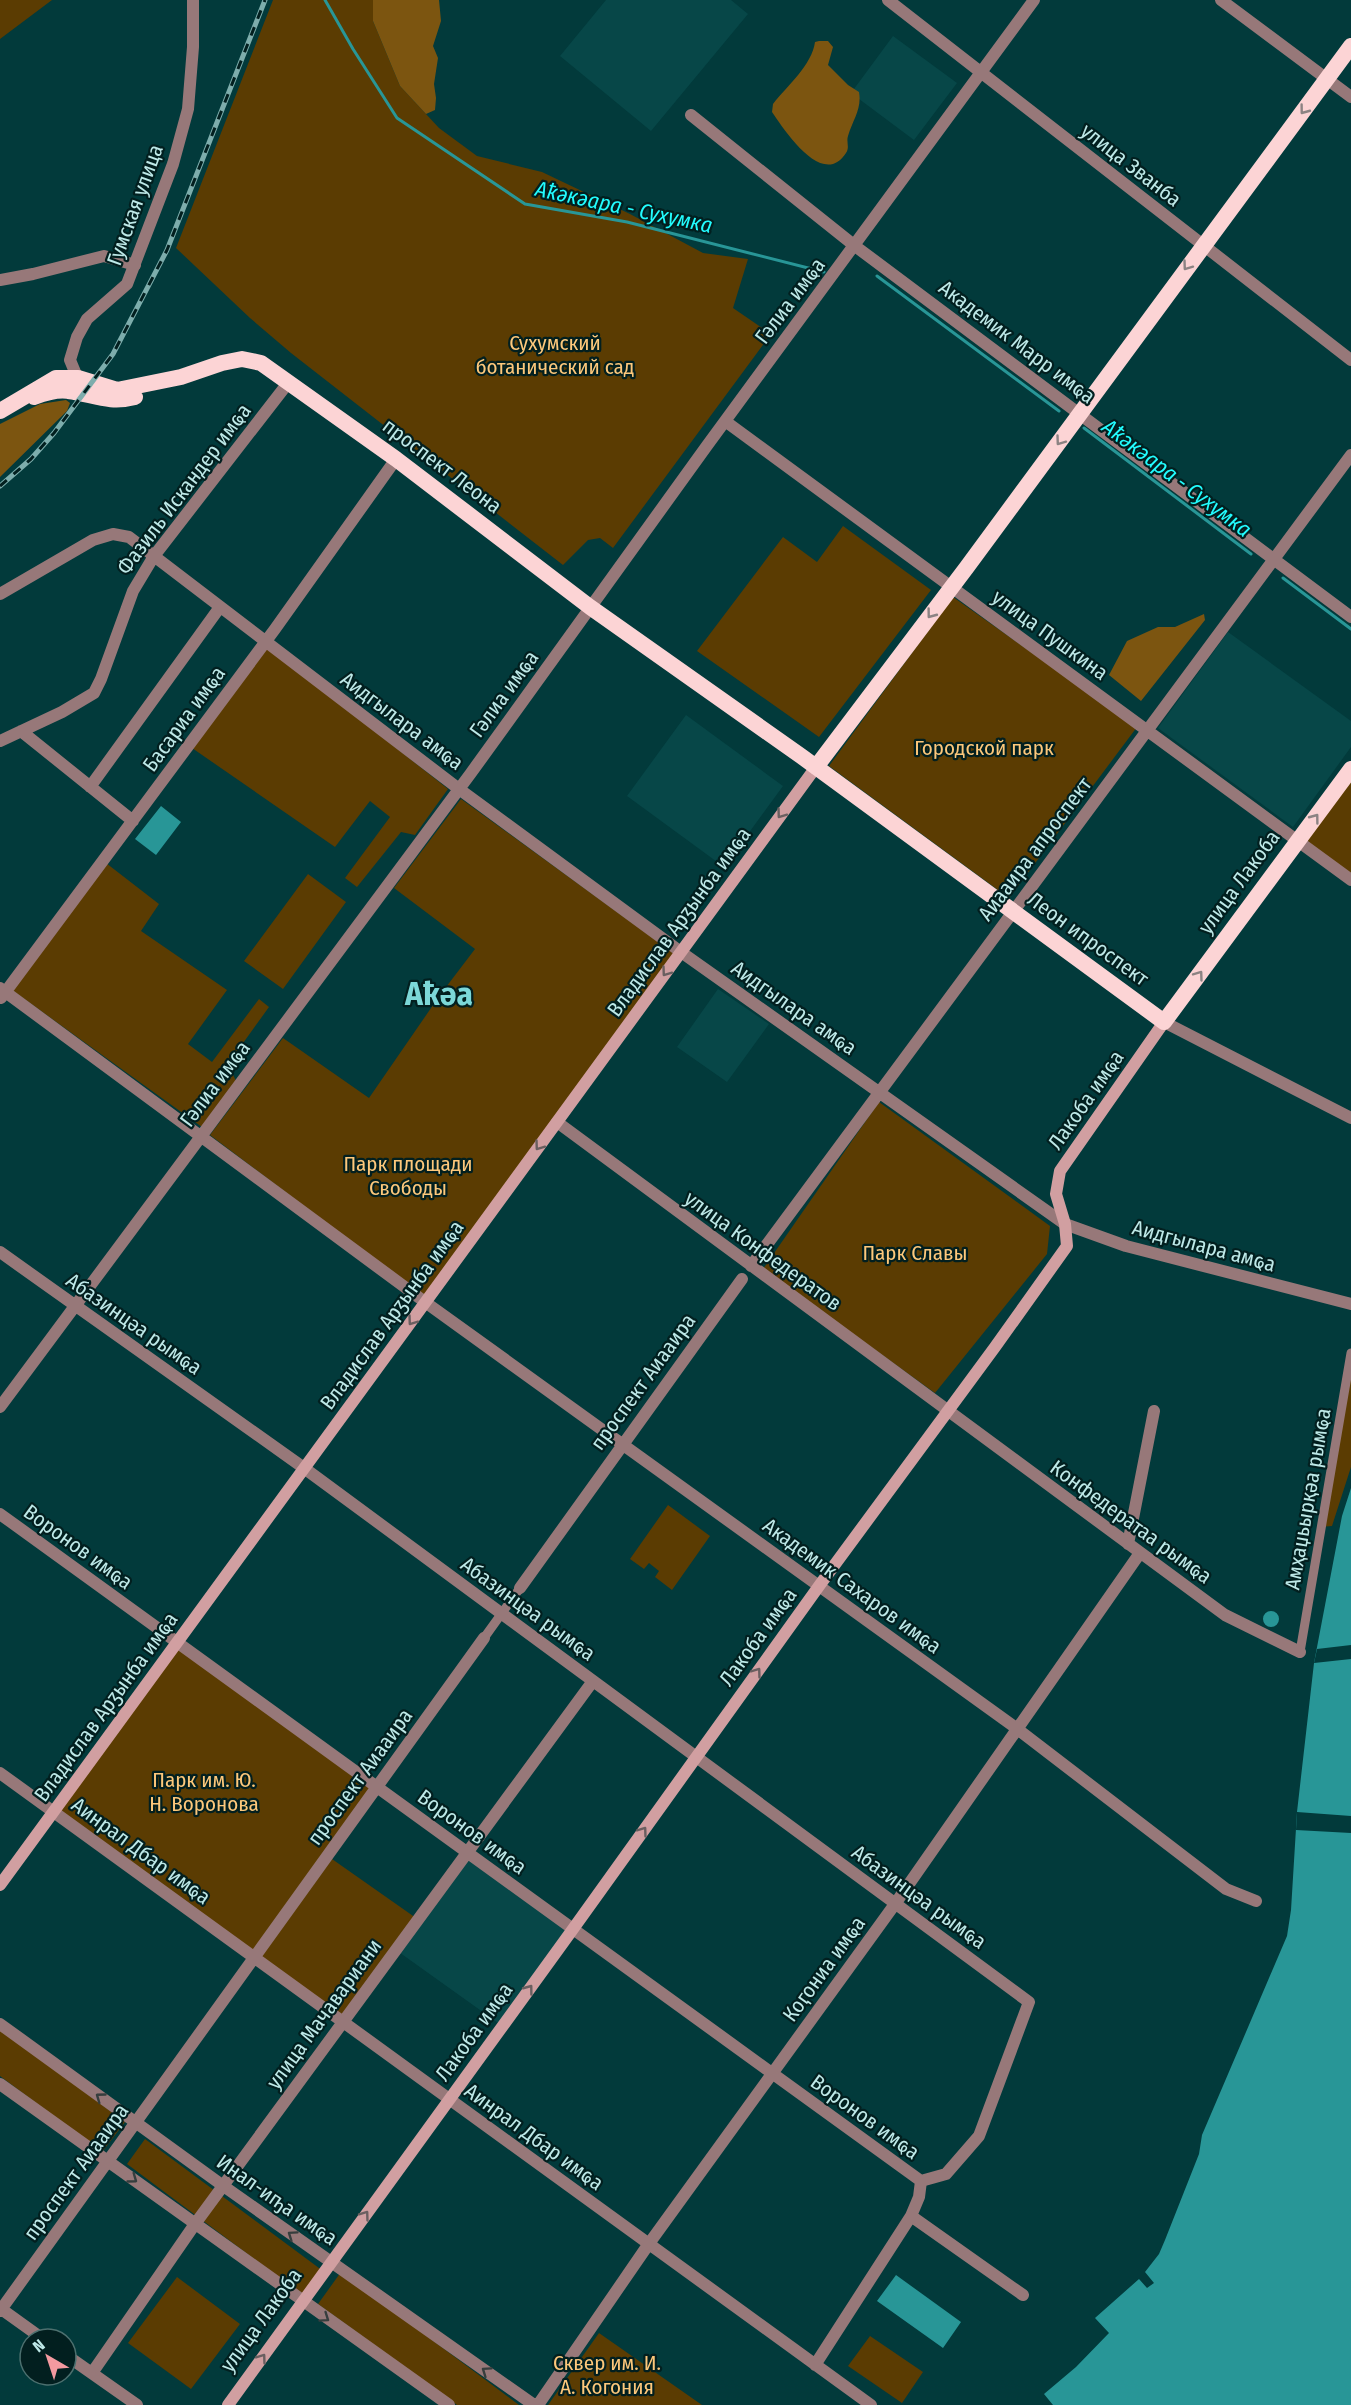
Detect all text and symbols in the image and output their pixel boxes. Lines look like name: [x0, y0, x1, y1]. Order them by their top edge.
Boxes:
one-way arrow: [1300, 104, 1311, 115]
street label: улица Званба: [1076, 118, 1186, 212]
street label: Гумская улица: [101, 141, 169, 269]
water label: Аҟәкәара - Сухумка: [532, 175, 715, 239]
street label: Гәлиа имҩа: [749, 253, 831, 349]
one-way arrow: [1183, 260, 1194, 271]
street label: Академик Марр имҩа: [934, 275, 1100, 409]
park label: Сухумский ботанический сад: [476, 330, 634, 380]
street label: Фазиль Искандер имҩа: [111, 398, 257, 580]
water label: Аҟәкәара - Сухумка: [1096, 412, 1257, 543]
street label: проспект Леона: [377, 413, 507, 519]
one-way arrow: [1056, 434, 1067, 445]
street label: улица Пушкина: [987, 584, 1113, 686]
one-way arrow: [927, 608, 938, 619]
street label: Гәлиа имҩа: [464, 645, 544, 743]
street label: Басариа имҩа: [137, 661, 231, 777]
street label: Аидгылара амҩа: [335, 666, 469, 776]
park label: Городской парк: [914, 735, 1054, 761]
street label: Аиааира апроспект: [973, 772, 1098, 926]
one-way arrow: [778, 808, 789, 819]
one-way arrow: [1307, 814, 1318, 825]
street label: Владислав Арӡынба имҩа: [602, 822, 756, 1022]
street label: улица Лакоба: [1193, 825, 1285, 939]
street label: Леон ипроспект: [1022, 886, 1154, 992]
street label: Аидгылара амҩа: [726, 955, 862, 1061]
one-way arrow: [663, 965, 674, 976]
one-way arrow: [1192, 971, 1203, 982]
district label: Аҟəа: [404, 974, 473, 1014]
street label: Гәлиа имҩа: [174, 1036, 256, 1132]
street label: Лакоба имҩа: [1042, 1045, 1130, 1155]
one-way arrow: [535, 1140, 546, 1151]
park label: Парк площади Свободы: [343, 1151, 473, 1201]
street label: улица Конфедератов: [679, 1185, 847, 1317]
street label: Аидгылара амҩа: [1130, 1214, 1278, 1278]
street label: Владислав Арӡынба имҩа: [315, 1215, 469, 1415]
park label: Парк Славы: [862, 1240, 968, 1266]
street label: Абазинцәа рымҩа: [61, 1267, 207, 1381]
street label: проспект Аиааира: [585, 1309, 701, 1455]
one-way arrow: [408, 1314, 419, 1325]
street label: Амҳаџьырқәа рымҩа: [1279, 1406, 1337, 1592]
street label: Конфедератаа рымҩа: [1045, 1455, 1217, 1589]
street label: Воронов имҩа: [18, 1499, 138, 1595]
street label: Академик Сахаров имҩа: [758, 1513, 946, 1659]
street label: Абазинцәа рымҩа: [456, 1551, 600, 1667]
street label: Лакоба имҩа: [714, 1583, 802, 1691]
street label: Владислав Арӡынба имҩа: [29, 1607, 183, 1807]
one-way arrow: [750, 1668, 761, 1679]
street label: проспект Аиааира: [302, 1704, 418, 1850]
park label: Парк им. Ю. Н. Воронова: [149, 1767, 259, 1817]
street label: Воронов имҩа: [412, 1784, 532, 1880]
street label: Аинрал Дбар имҩа: [67, 1792, 215, 1910]
one-way arrow: [636, 1827, 647, 1838]
street label: Абазинцәа рымҩа: [847, 1839, 991, 1955]
street label: Коӷониа имҩа: [777, 1911, 871, 2027]
street label: улица Мачавариани: [261, 1934, 387, 2094]
street label: Лакоба имҩа: [430, 1978, 518, 2086]
one-way arrow: [521, 1984, 532, 1995]
street label: Воронов имҩа: [805, 2069, 925, 2165]
street label: Аинрал Дбар имҩа: [460, 2078, 608, 2196]
one-way arrow: [95, 2093, 106, 2104]
street label: проспект Аиааира: [18, 2099, 134, 2245]
street label: Инал-иҧа имҩа: [212, 2149, 342, 2251]
one-way arrow: [126, 2172, 137, 2183]
one-way arrow: [358, 2210, 369, 2221]
one-way arrow: [288, 2231, 299, 2242]
street label: улица Лакоба: [215, 2263, 307, 2377]
one-way arrow: [319, 2311, 330, 2322]
north arrow: [18, 2327, 78, 2387]
text: N: [29, 2335, 49, 2356]
park label: Сквер им. И. А. Когония: [553, 2350, 661, 2400]
one-way arrow: [255, 2353, 266, 2364]
one-way arrow: [482, 2367, 493, 2378]

